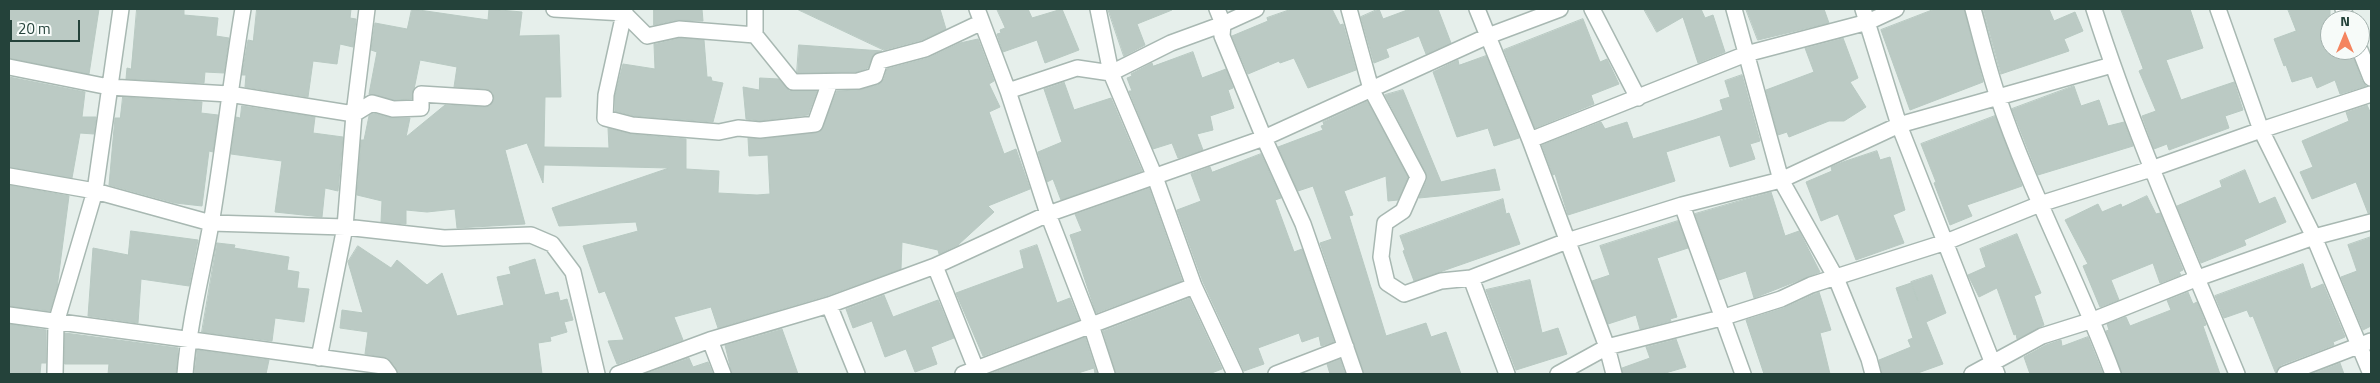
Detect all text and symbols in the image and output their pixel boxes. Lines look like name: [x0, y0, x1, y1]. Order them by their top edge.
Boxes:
scale bar: [12, 10, 82, 42]
north arrow: [2320, 10, 2370, 60]
text: N: [2340, 10, 2350, 31]
text: 20 m: [18, 17, 51, 40]

